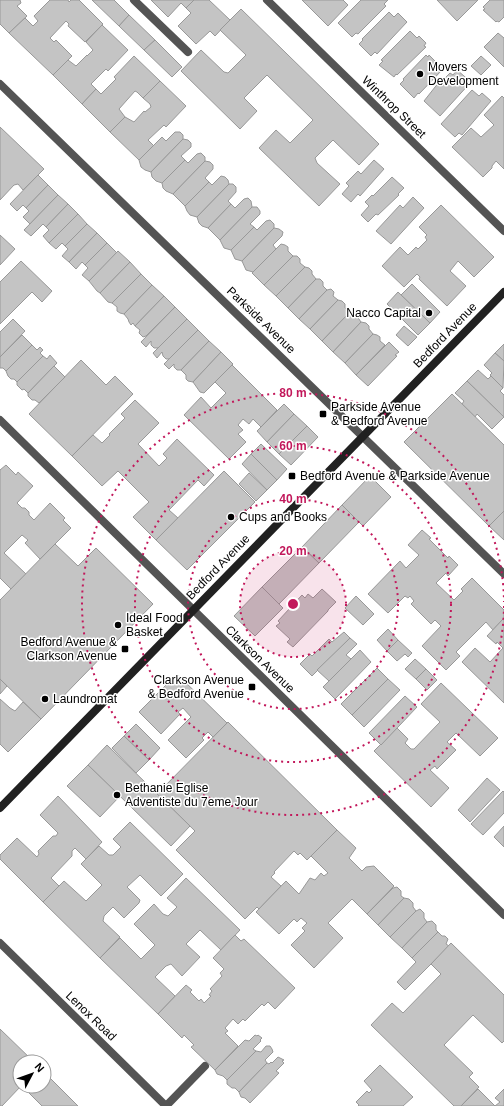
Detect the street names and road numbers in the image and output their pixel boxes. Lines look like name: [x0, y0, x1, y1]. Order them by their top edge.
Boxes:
street label: Winthrop Street: [359, 73, 429, 141]
street label: Parkside Avenue: [224, 284, 298, 356]
street label: Bedford Avenue: [410, 299, 480, 371]
street label: Bedford Avenue: [183, 531, 253, 603]
street label: Clarkson Avenue: [223, 623, 298, 696]
street label: Lenox Road: [63, 988, 119, 1044]

